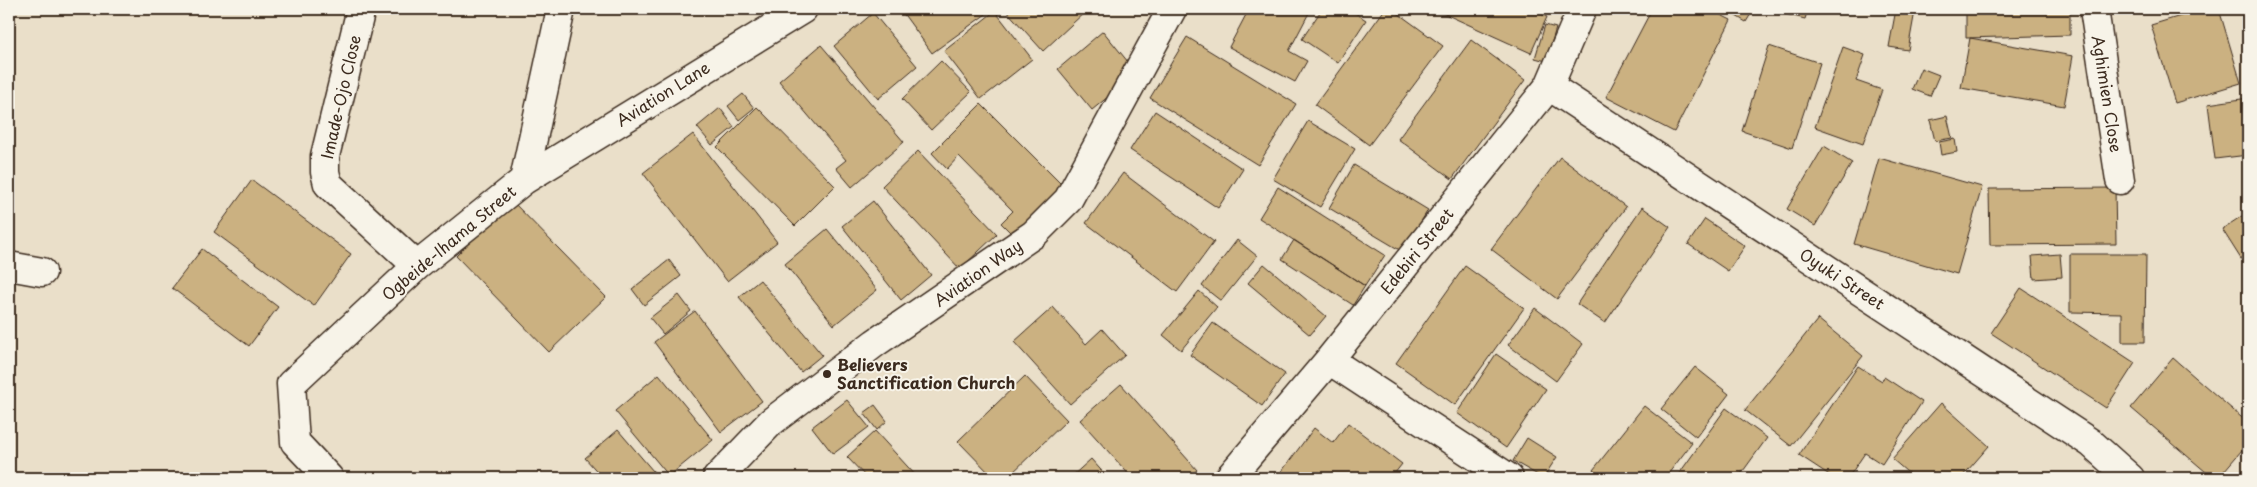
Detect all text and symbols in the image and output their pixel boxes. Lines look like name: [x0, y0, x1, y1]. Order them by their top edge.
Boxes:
street label: Imade-Ojo Close: [314, 32, 366, 161]
street label: Aghimien Close: [2087, 34, 2129, 154]
street label: Aviation Lane: [611, 55, 714, 132]
street label: Ogbeide-Ihama Street: [376, 179, 521, 306]
street label: Edebiri Street: [1374, 202, 1459, 299]
street label: Aviation Way: [928, 233, 1027, 312]
street label: Oyuki Street: [1795, 242, 1890, 315]
place label: Believers Sanctification Church: [837, 352, 1015, 394]
marker: Believers Sanctification Church: [821, 368, 833, 380]

